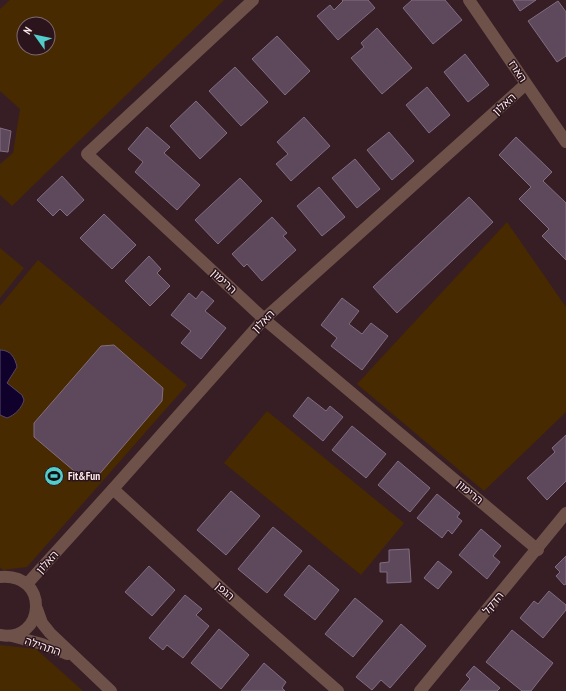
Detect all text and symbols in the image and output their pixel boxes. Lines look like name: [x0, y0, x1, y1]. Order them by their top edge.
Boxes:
north arrow: [16, 16, 56, 56]
text: N: [20, 24, 35, 37]
street label: הארז: [506, 57, 530, 85]
street label: האלון: [489, 90, 519, 118]
street label: הרימון: [208, 266, 240, 296]
street label: האלון: [249, 307, 277, 335]
sports icon: Fit&Fun: [43, 465, 65, 487]
place label: Fit&Fun: [68, 469, 100, 483]
street label: הרימון: [454, 477, 486, 507]
street label: האלון: [33, 547, 61, 576]
street label: הגפן: [213, 579, 238, 603]
street label: הדקל: [479, 589, 507, 617]
street label: התהילה: [23, 633, 63, 659]

